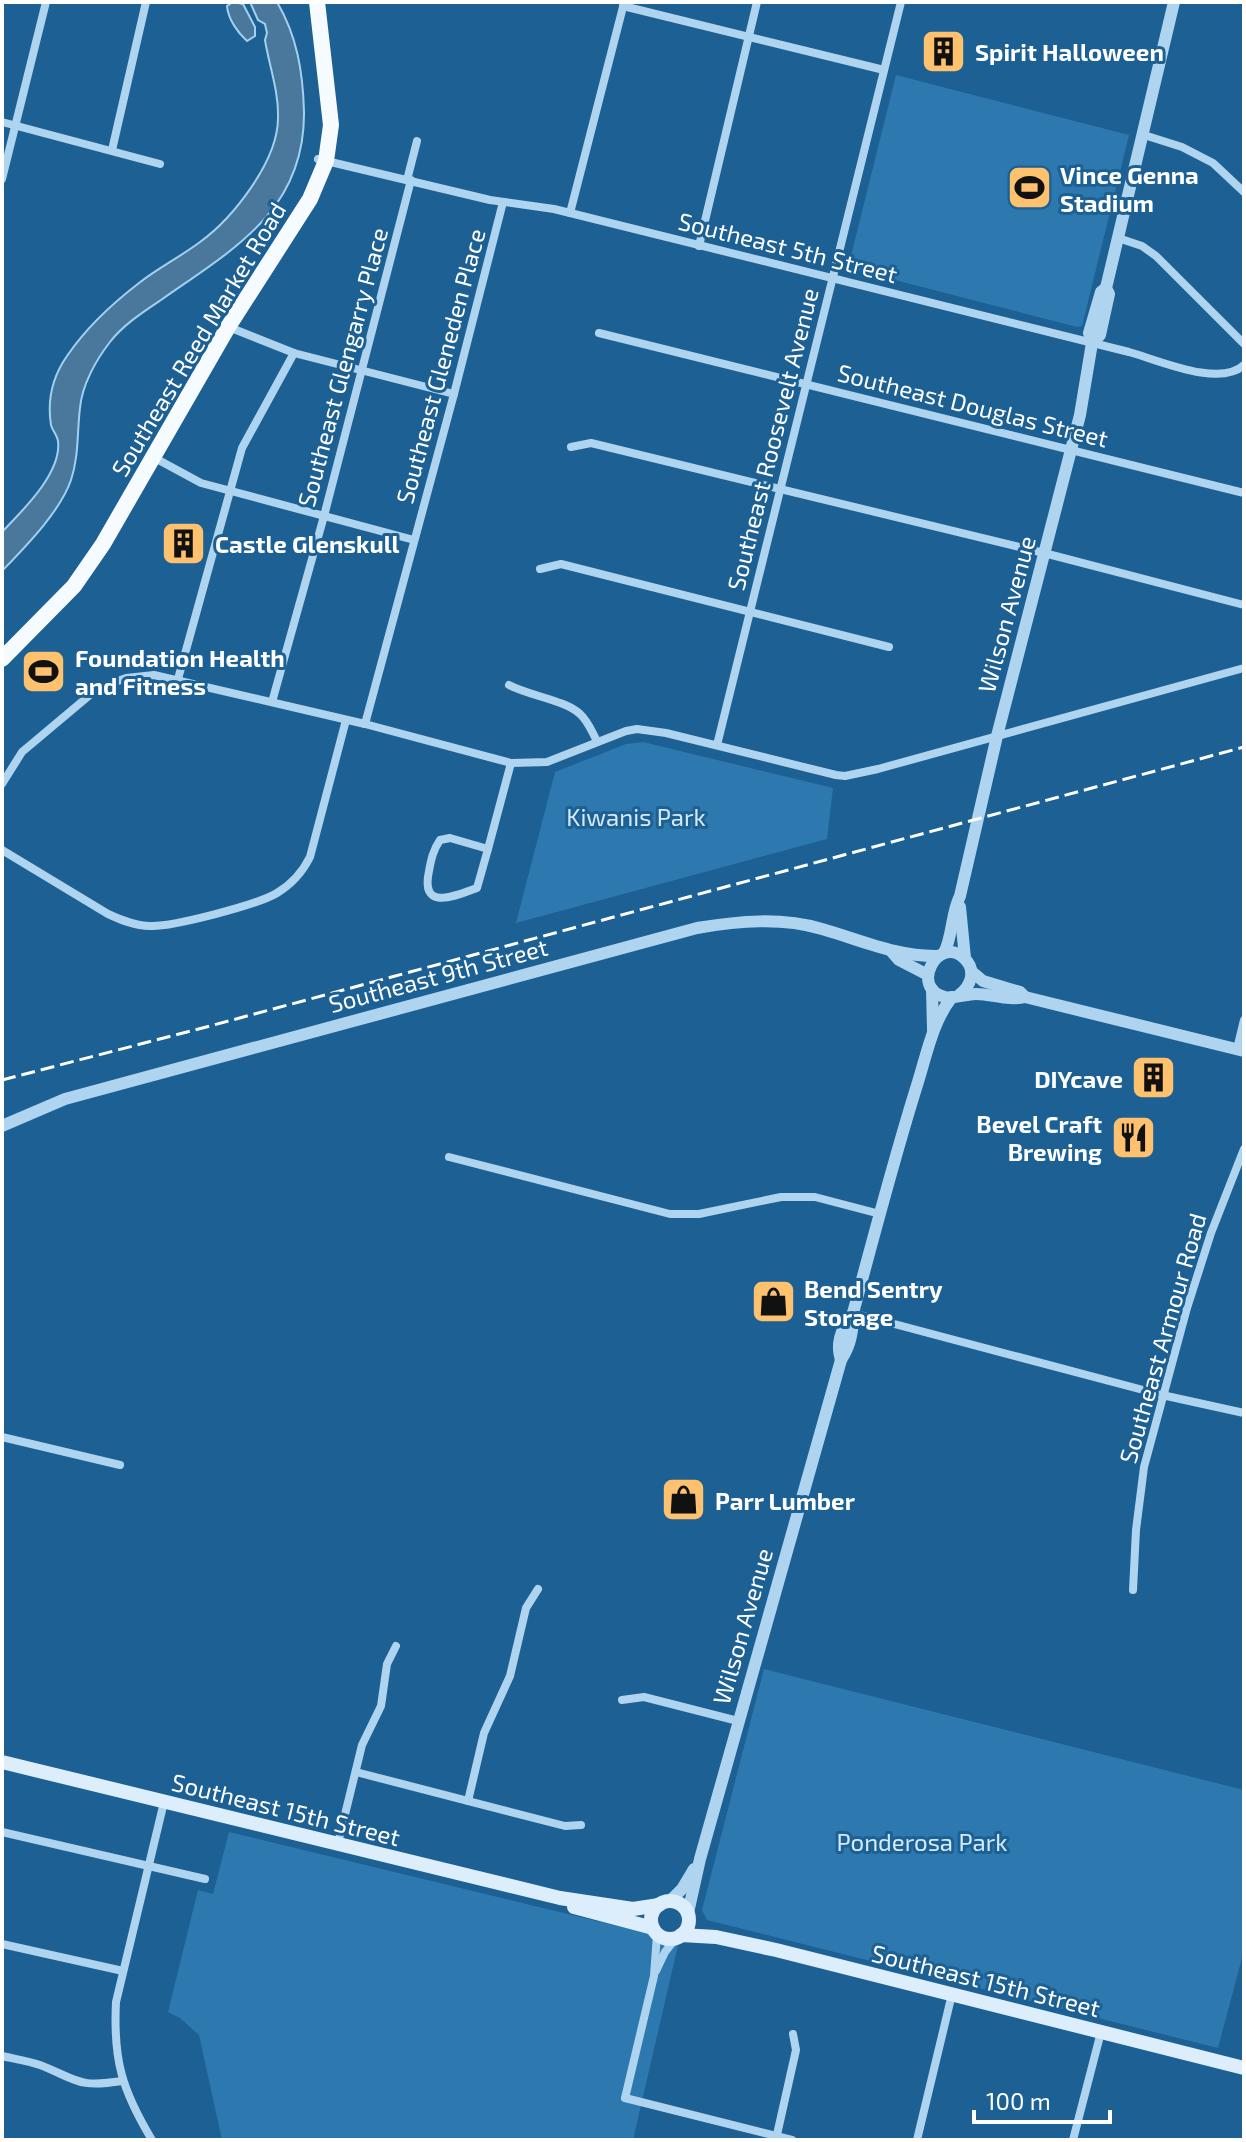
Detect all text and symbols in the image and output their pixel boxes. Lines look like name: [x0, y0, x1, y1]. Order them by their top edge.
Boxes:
building icon: Spirit Halloween: [920, 27, 968, 75]
place label: Spirit Halloween: [975, 37, 1164, 66]
place label: Vince Genna Stadium: [1060, 160, 1199, 217]
sports icon: Vince Genna Stadium: [1005, 164, 1053, 212]
street label: Southeast Reed Market Road: [105, 197, 291, 481]
street label: Southeast 5th Street: [676, 206, 900, 288]
street label: Southeast Glengarry Place: [291, 224, 393, 510]
street label: Southeast Gleneden Place: [389, 225, 491, 507]
street label: Southeast Roosevelt Avenue: [720, 285, 824, 593]
street label: Southeast Douglas Street: [835, 357, 1111, 453]
building icon: Castle Glenskull: [160, 519, 208, 567]
place label: Castle Glenskull: [215, 529, 400, 558]
street label: Wilson Avenue: [971, 533, 1041, 695]
place label: Foundation Health and Fitness: [75, 643, 285, 700]
sports icon: Foundation Health and Fitness: [20, 647, 68, 695]
park label: Kiwanis Park: [566, 802, 706, 831]
street label: Southeast 9th Street: [325, 932, 551, 1018]
building icon: DIYcave: [1130, 1054, 1178, 1102]
place label: DIYcave: [1034, 1064, 1123, 1093]
place label: Bevel Craft Brewing: [976, 1109, 1102, 1166]
restaurant icon: Bevel Craft Brewing: [1109, 1113, 1157, 1161]
street label: Southeast Armour Road: [1112, 1210, 1212, 1466]
place label: Bend Sentry Storage: [804, 1274, 943, 1331]
shop icon: Bend Sentry Storage: [749, 1278, 797, 1326]
shop icon: Parr Lumber: [660, 1476, 708, 1524]
place label: Parr Lumber: [715, 1486, 856, 1515]
street label: Wilson Avenue: [706, 1545, 778, 1707]
street label: Southeast 15th Street: [169, 1767, 403, 1851]
park label: Ponderosa Park: [837, 1827, 1007, 1856]
street label: Southeast 15th Street: [869, 1938, 1103, 2022]
scale bar: [974, 2074, 1110, 2124]
text: 100 m: [986, 2086, 1051, 2115]

